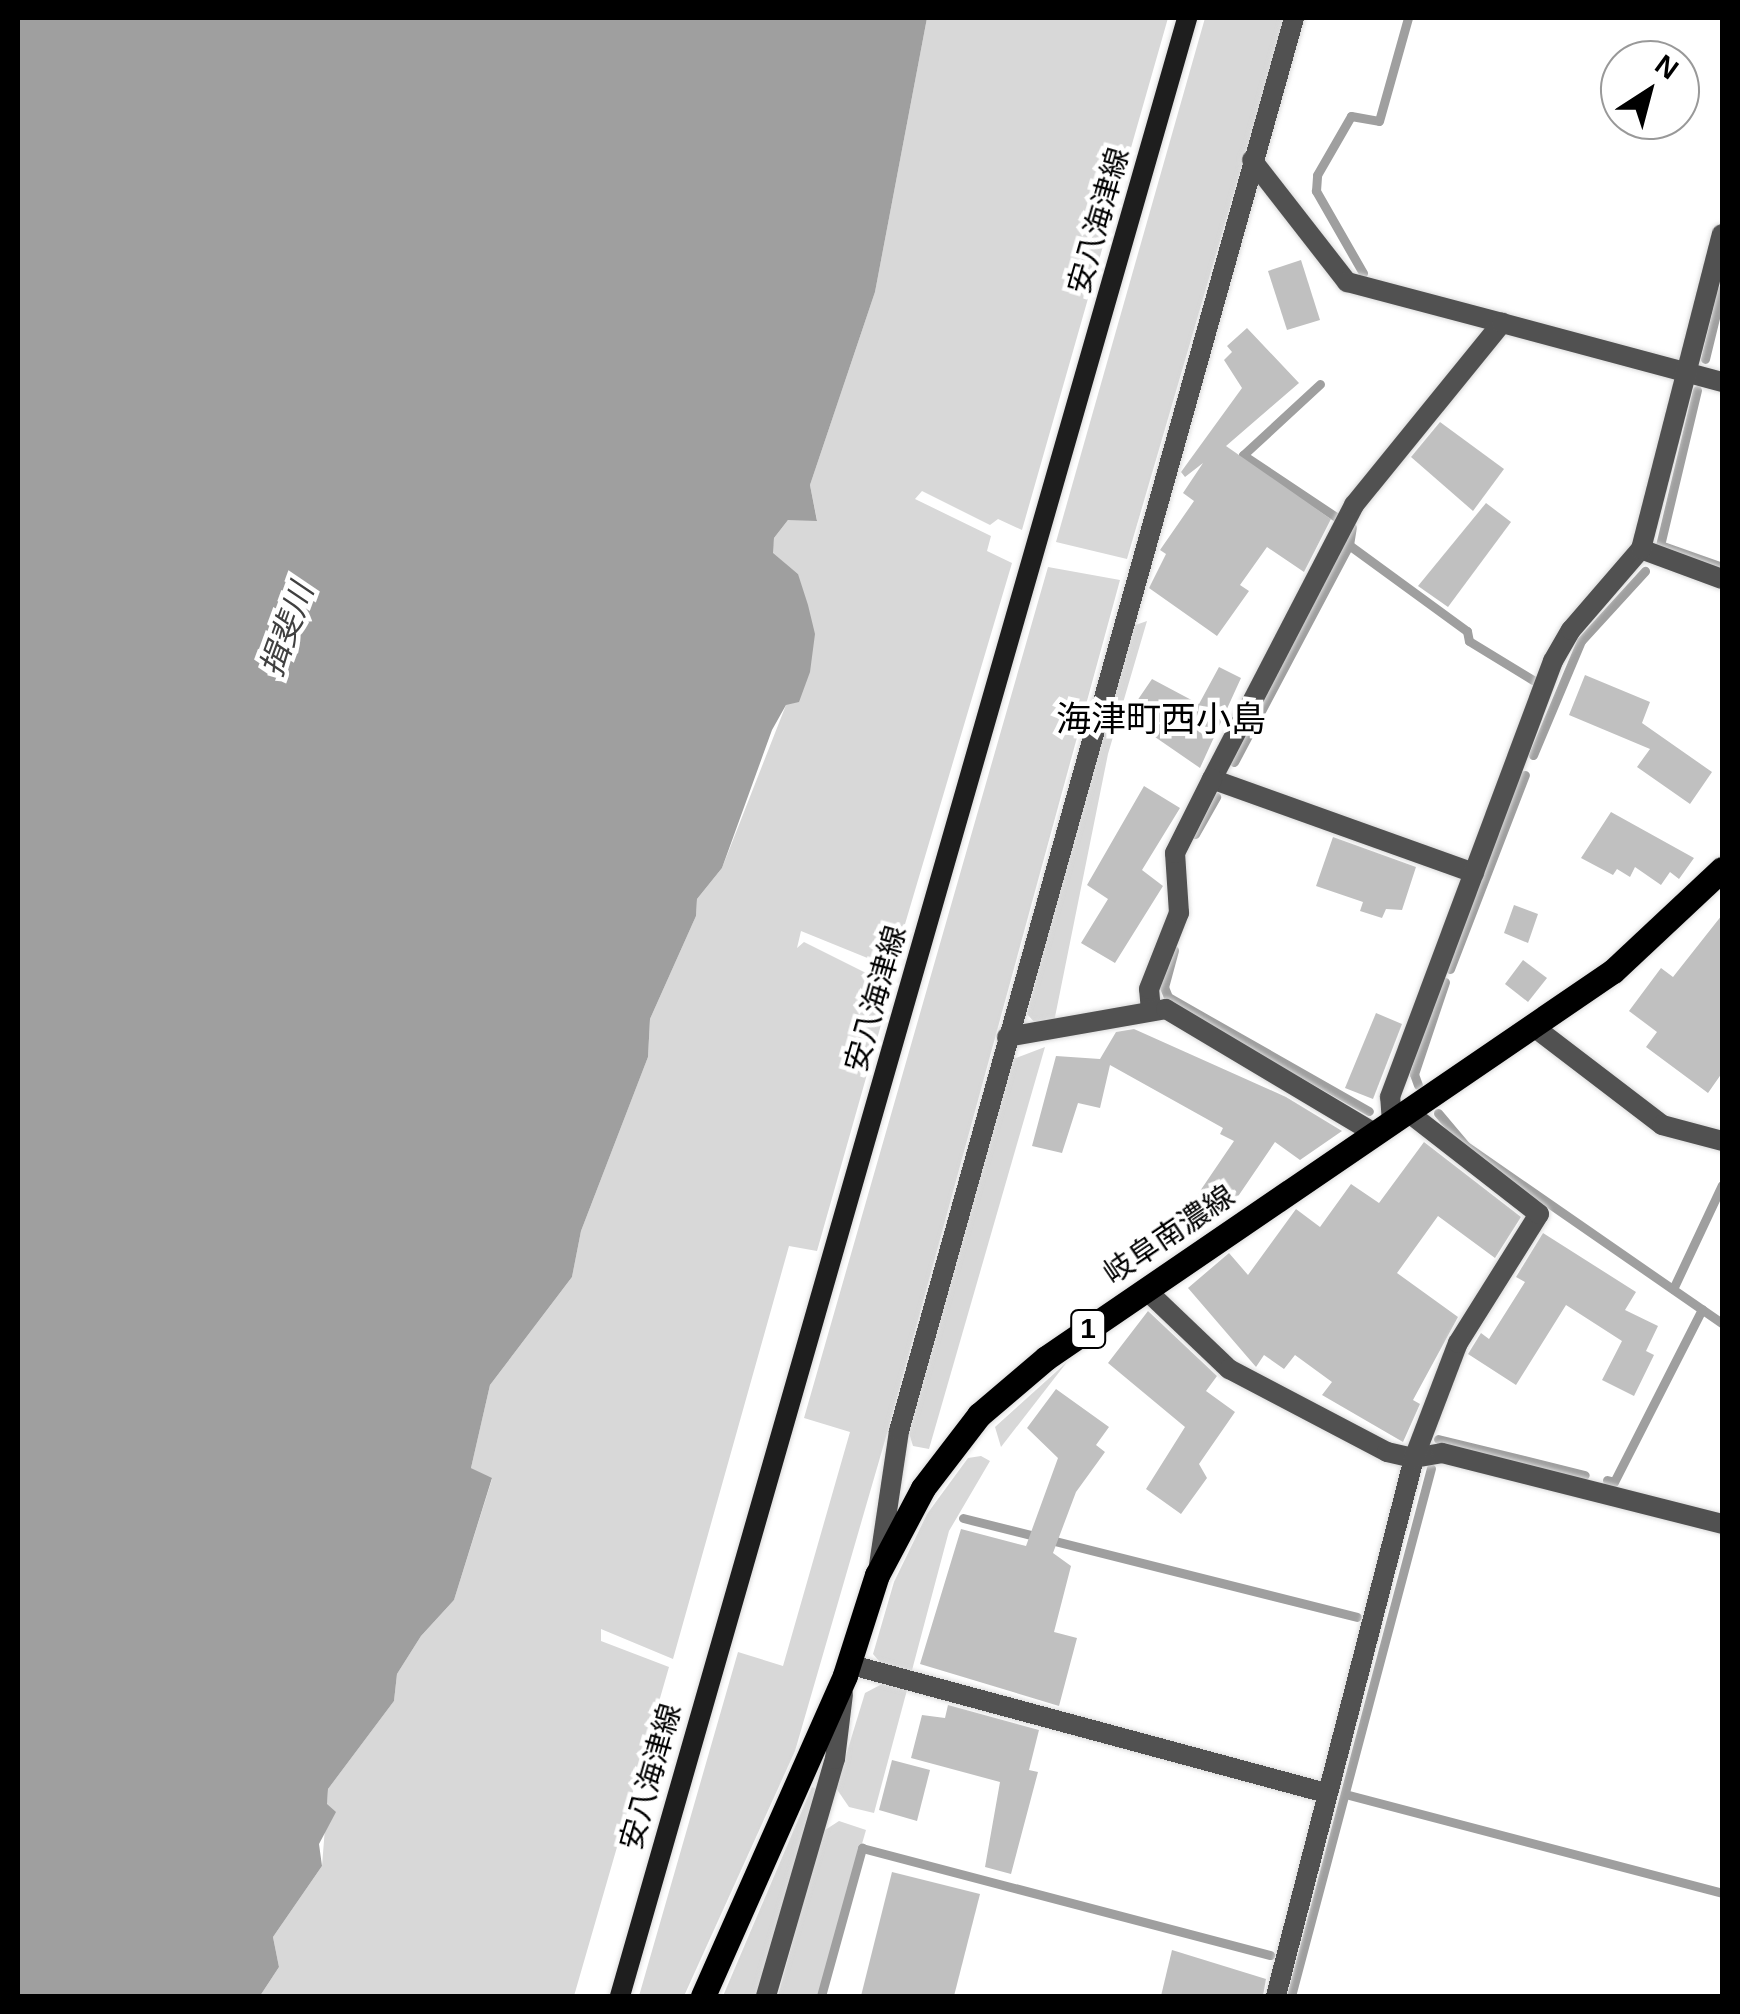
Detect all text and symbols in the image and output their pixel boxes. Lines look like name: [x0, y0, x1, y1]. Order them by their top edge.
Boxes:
north arrow: [1600, 40, 1700, 140]
text: N: [1649, 48, 1684, 85]
street label: 安八海津線: [1061, 144, 1137, 298]
water label: 揖斐川: [253, 578, 321, 682]
district label: 海津町西小島: [1056, 698, 1266, 740]
street label: 安八海津線: [838, 922, 914, 1076]
street label: 岐阜南濃線: [1097, 1178, 1241, 1292]
road number: 1: [1068, 1306, 1108, 1352]
street label: 安八海津線: [613, 1700, 689, 1854]

